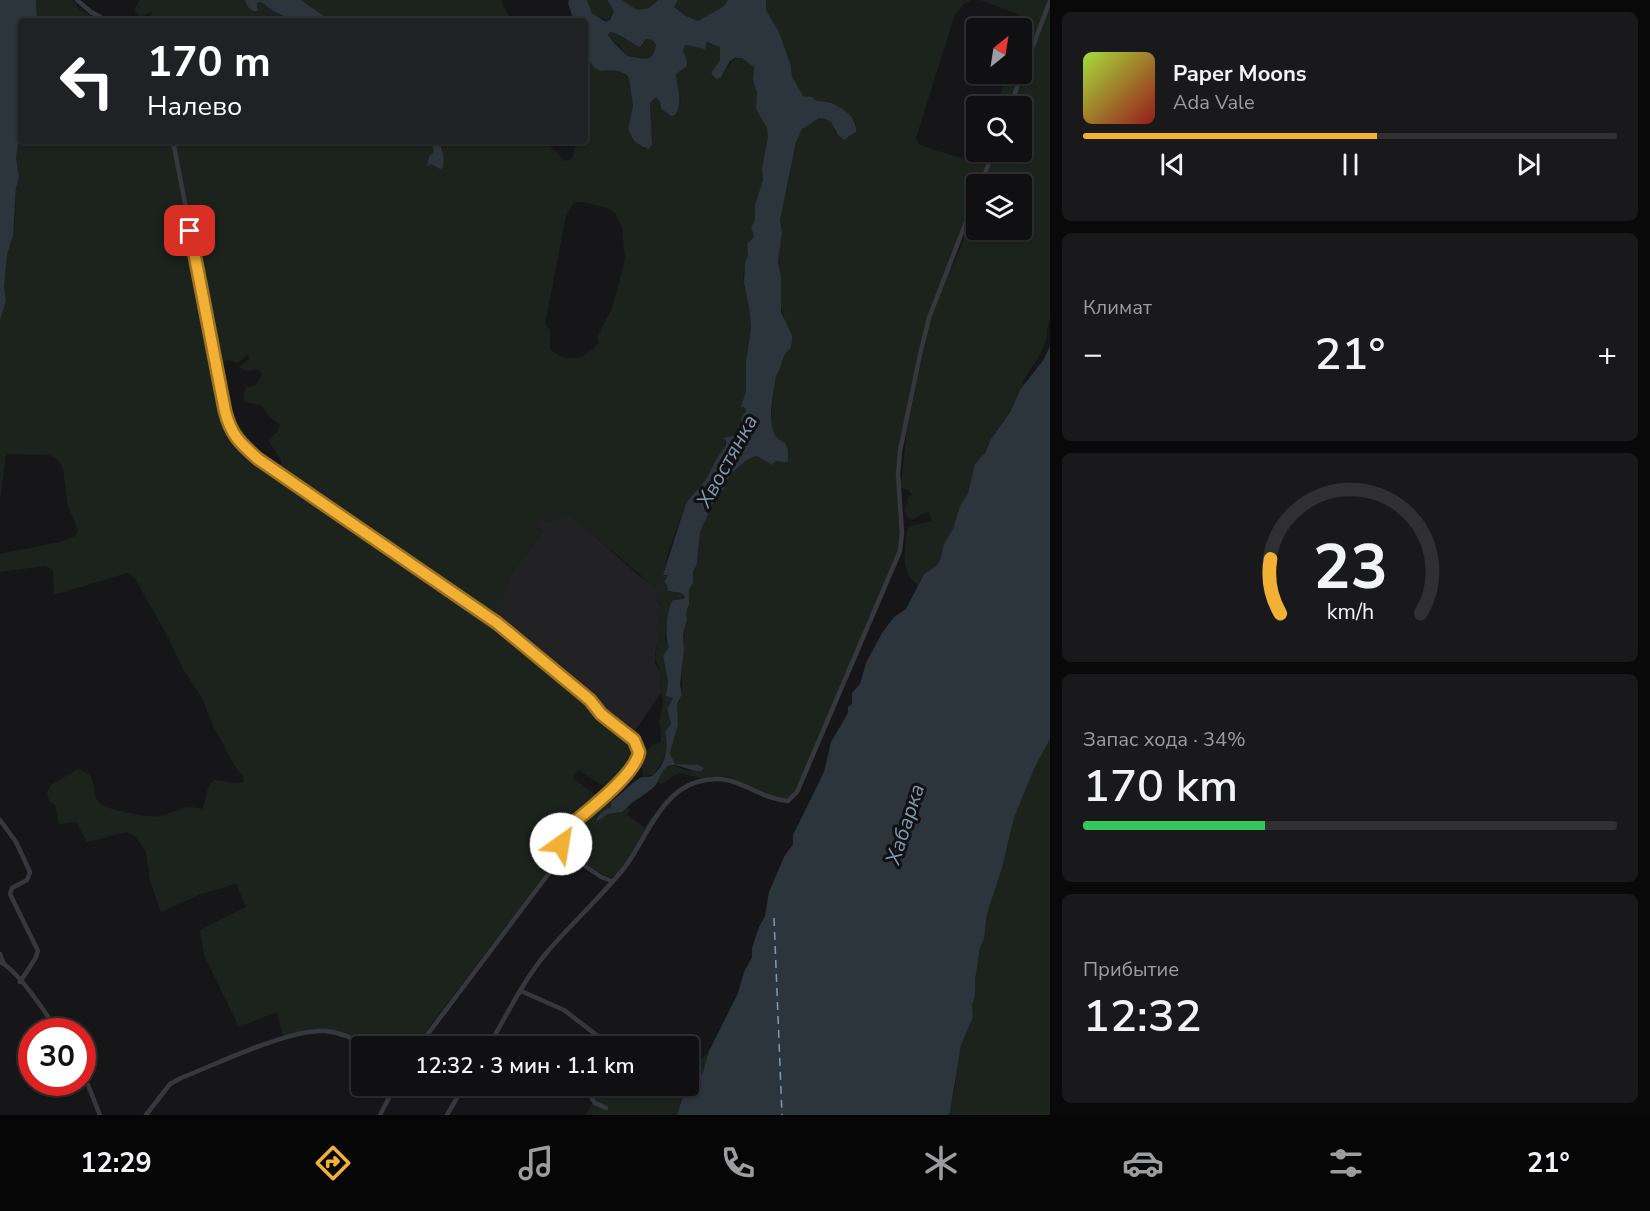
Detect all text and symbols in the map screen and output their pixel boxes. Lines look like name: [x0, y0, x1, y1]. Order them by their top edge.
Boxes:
north arrow: [966, 18, 1032, 84]
map controls: [966, 18, 1032, 240]
text: 170 m: [147, 34, 271, 91]
icon: left: [48, 42, 126, 120]
text: Paper Moons: [1173, 59, 1307, 89]
text: Налево: [147, 88, 242, 125]
text: Ada Vale: [1173, 89, 1255, 116]
button: search: [966, 96, 1032, 162]
icon: previous: [1156, 148, 1189, 181]
icon: pause: [1334, 148, 1367, 181]
icon: next: [1512, 148, 1545, 181]
button: layers: [966, 174, 1032, 240]
pin: [164, 205, 215, 256]
icon: arrive: [173, 214, 206, 247]
text: Климат: [1083, 294, 1152, 321]
text: 21°: [1315, 324, 1385, 385]
text: −: [1083, 332, 1103, 377]
text: +: [1597, 332, 1617, 377]
water label: Хвостянка: [689, 409, 764, 513]
text: 23: [1313, 526, 1387, 611]
text: km/h: [1326, 598, 1374, 628]
text: Запас хода · 34%: [1083, 726, 1246, 753]
text: 170 km: [1083, 756, 1238, 817]
water label: Хабарка: [879, 780, 931, 869]
position arrow: [529, 812, 593, 876]
text: Прибытие: [1083, 956, 1179, 983]
text: 12:32: [1083, 986, 1202, 1047]
speed limit sign: 30: [18, 1018, 96, 1096]
text: 12:32 · 3 мин · 1.1 km: [415, 1051, 635, 1081]
icon: directions: [312, 1142, 354, 1184]
icon: music: [515, 1142, 557, 1184]
icon: phone: [717, 1142, 759, 1184]
icon: climate: [920, 1142, 962, 1184]
icon: car: [1122, 1142, 1164, 1184]
icon: filters: [1325, 1142, 1367, 1184]
text: 12:29: [80, 1145, 152, 1182]
text: 21°: [1527, 1145, 1570, 1182]

